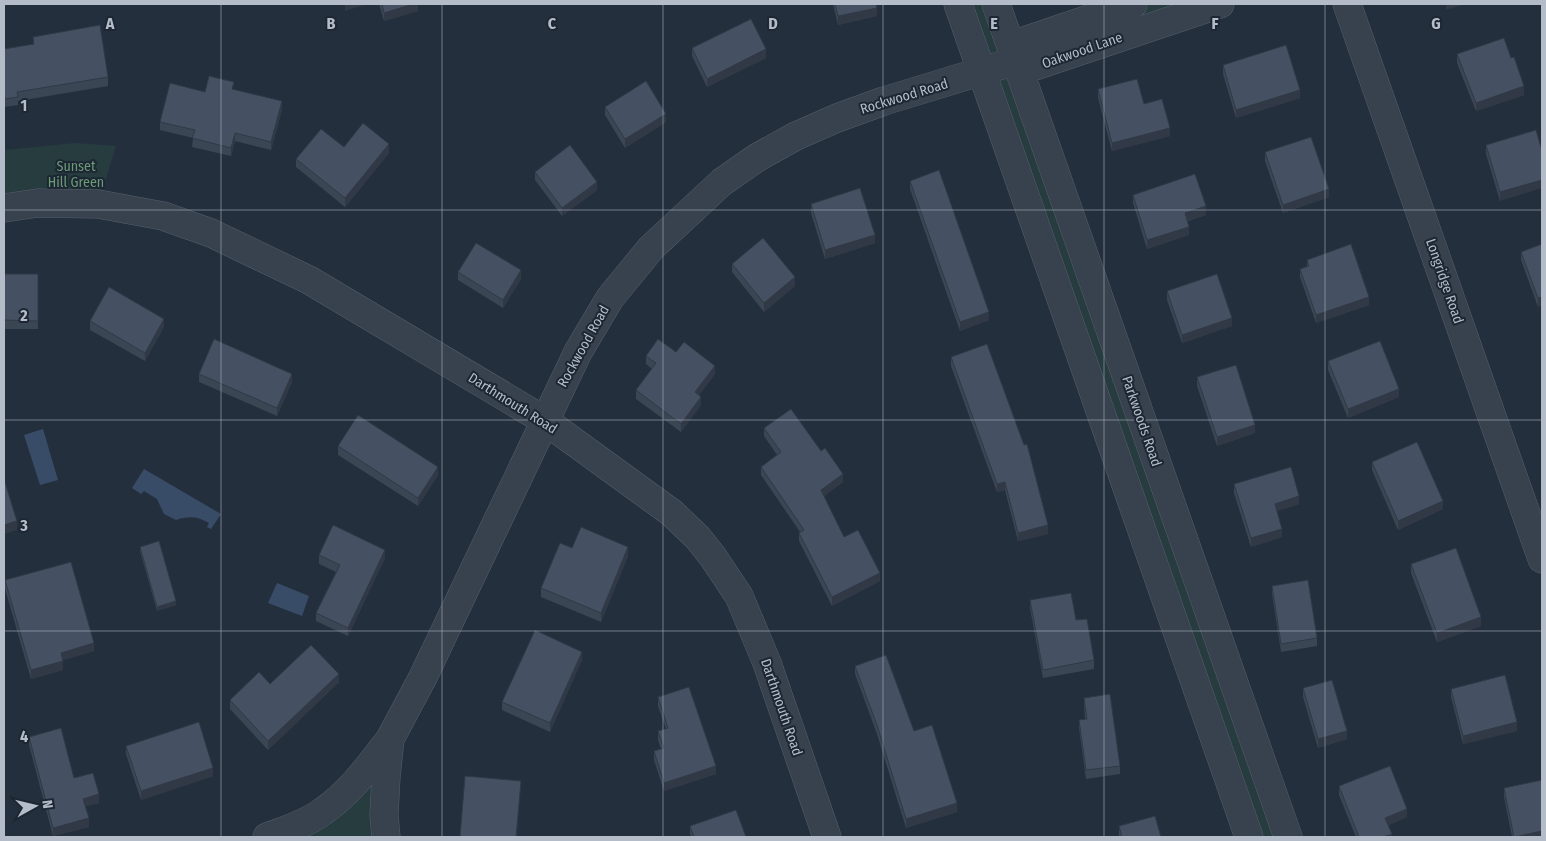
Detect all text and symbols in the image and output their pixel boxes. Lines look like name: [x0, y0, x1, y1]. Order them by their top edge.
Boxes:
text: A: [105, 14, 115, 33]
text: B: [327, 14, 336, 33]
text: C: [548, 14, 557, 33]
text: D: [768, 14, 778, 33]
text: E: [990, 14, 998, 33]
text: F: [1211, 14, 1219, 33]
text: G: [1431, 14, 1441, 33]
street label: Oakwood Lane: [1040, 29, 1125, 72]
street label: Rockwood Road: [858, 75, 950, 118]
text: 1: [21, 96, 27, 115]
park label: Sunset Hill Green: [48, 158, 104, 191]
street label: Longridge Road: [1422, 236, 1467, 326]
street label: Rockwood Road: [554, 302, 613, 390]
text: 2: [19, 306, 28, 325]
street label: Darthmouth Road: [465, 369, 560, 438]
street label: Parkwoods Road: [1118, 374, 1165, 469]
text: 3: [19, 516, 28, 535]
street label: Darthmouth Road: [757, 656, 806, 758]
text: 4: [20, 727, 28, 746]
north arrow: [10, 781, 60, 831]
text: N: [38, 799, 56, 810]

